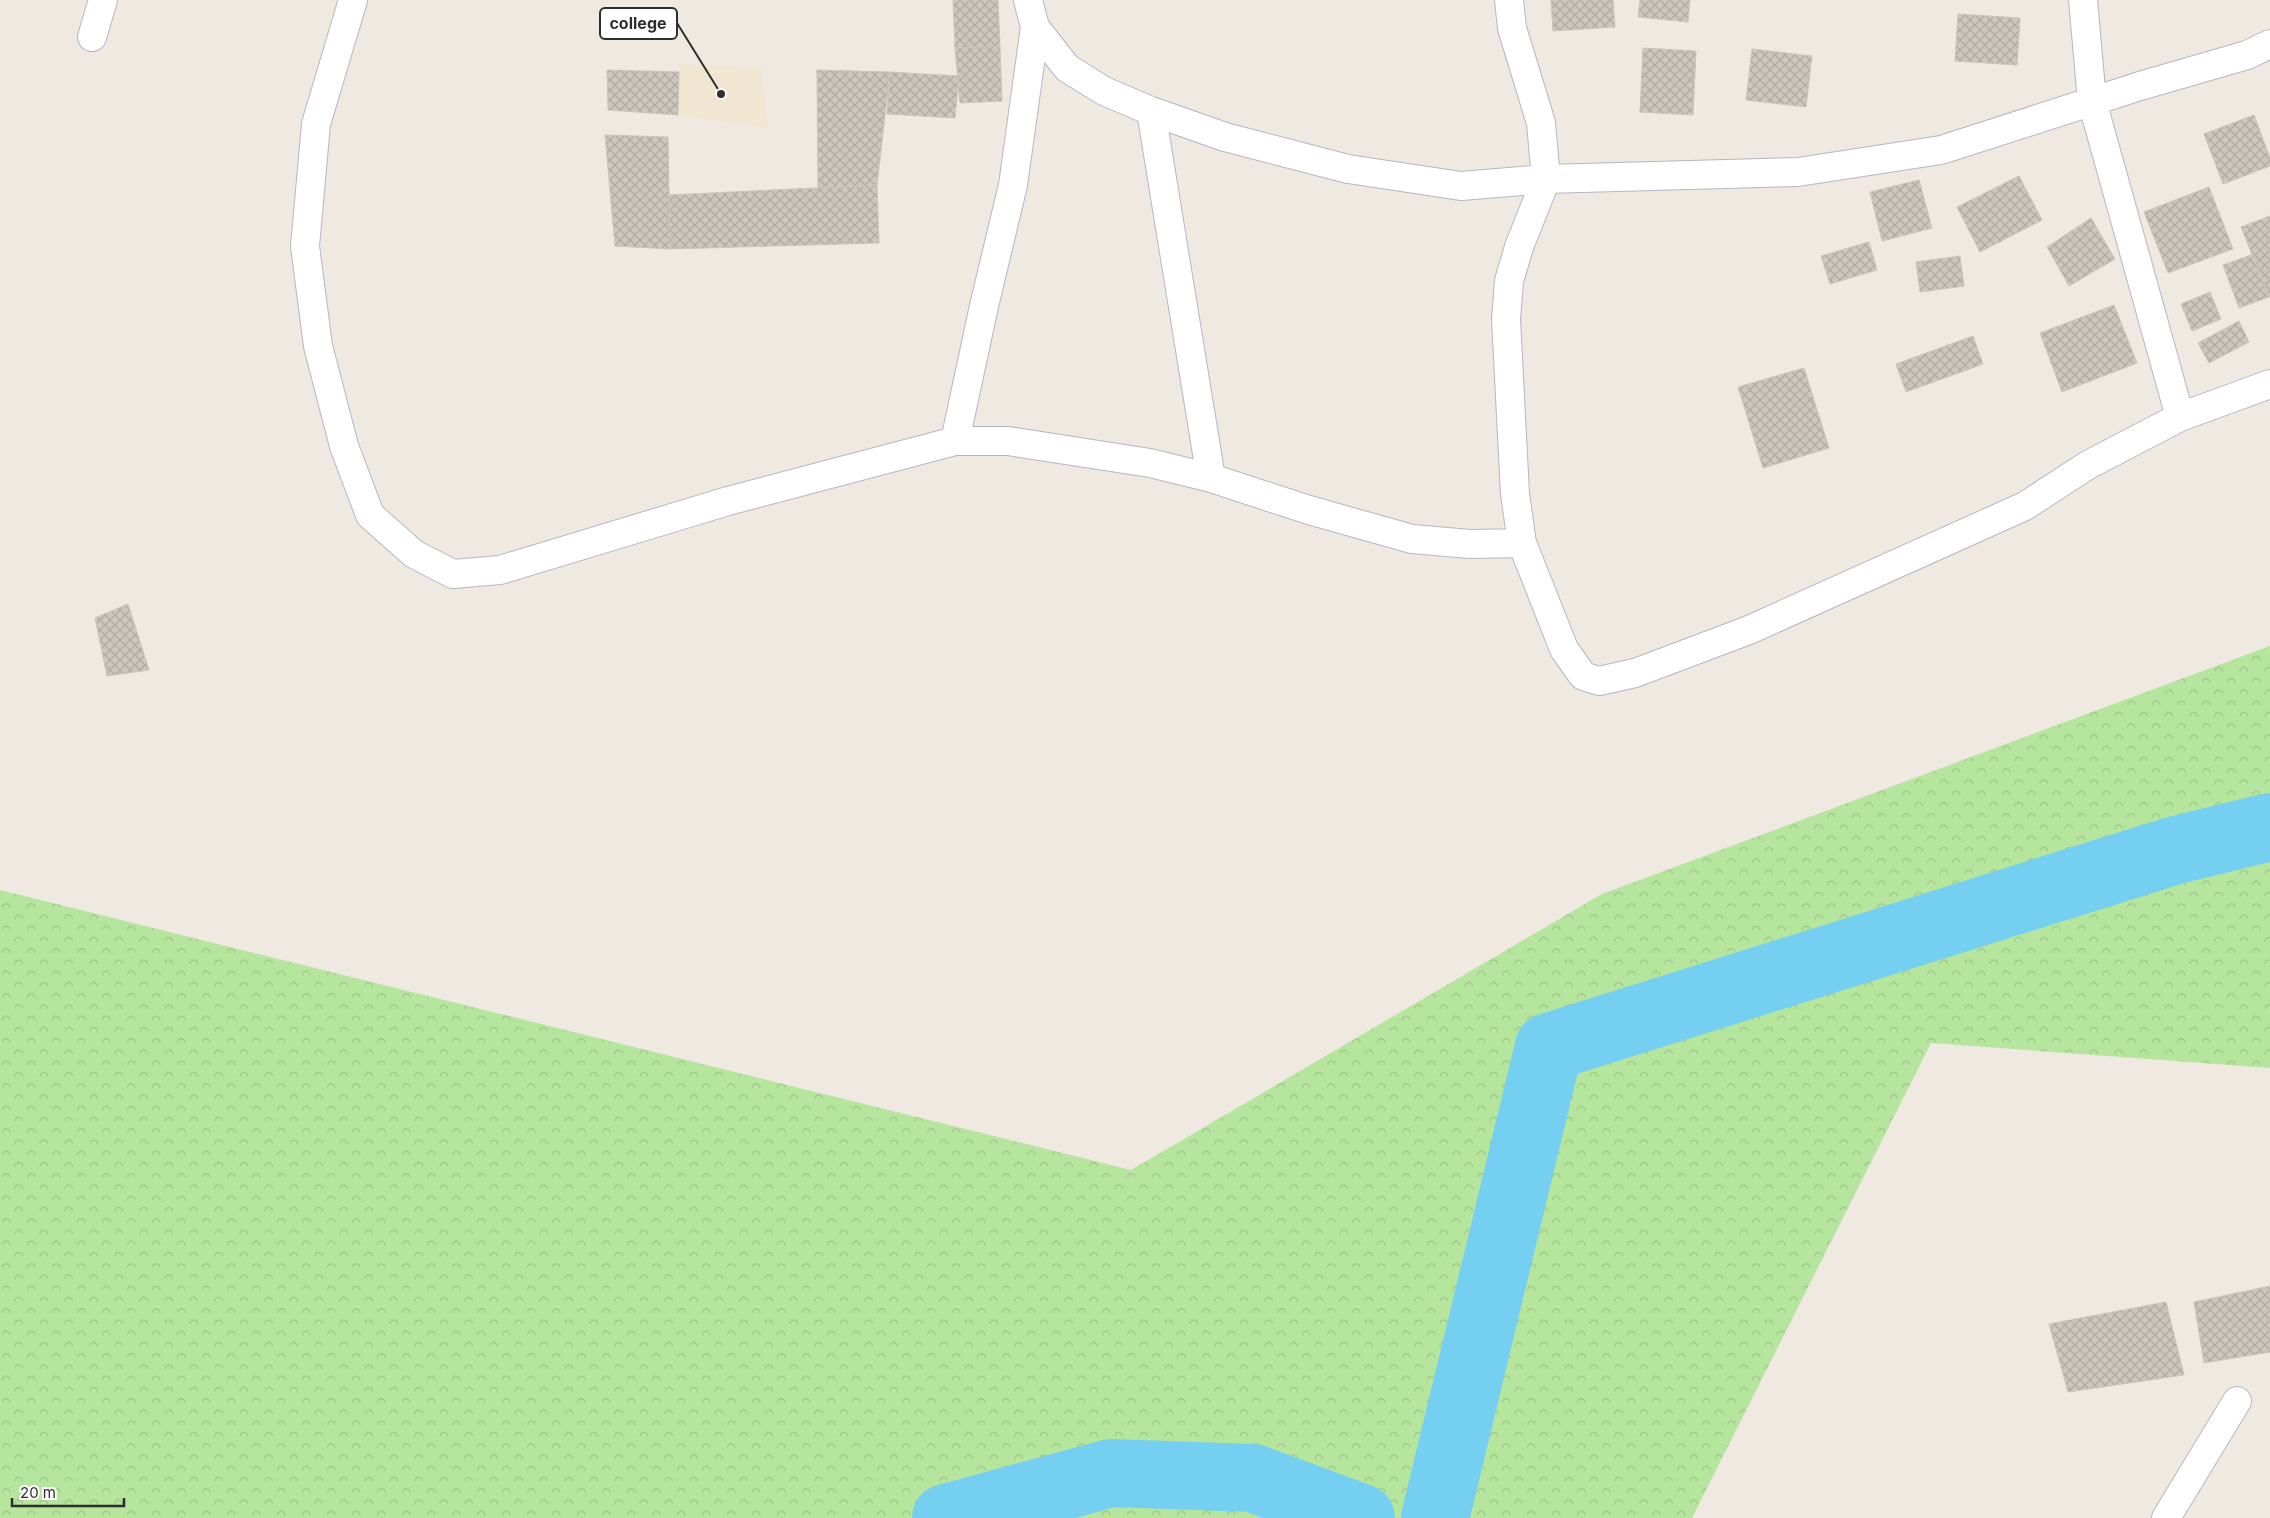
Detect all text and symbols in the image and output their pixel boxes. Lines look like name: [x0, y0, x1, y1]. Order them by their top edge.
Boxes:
callout: college: [600, 8, 677, 39]
text: college: [609, 13, 667, 33]
scale bar: [12, 1476, 125, 1508]
text: 20 m: [20, 1483, 56, 1502]

